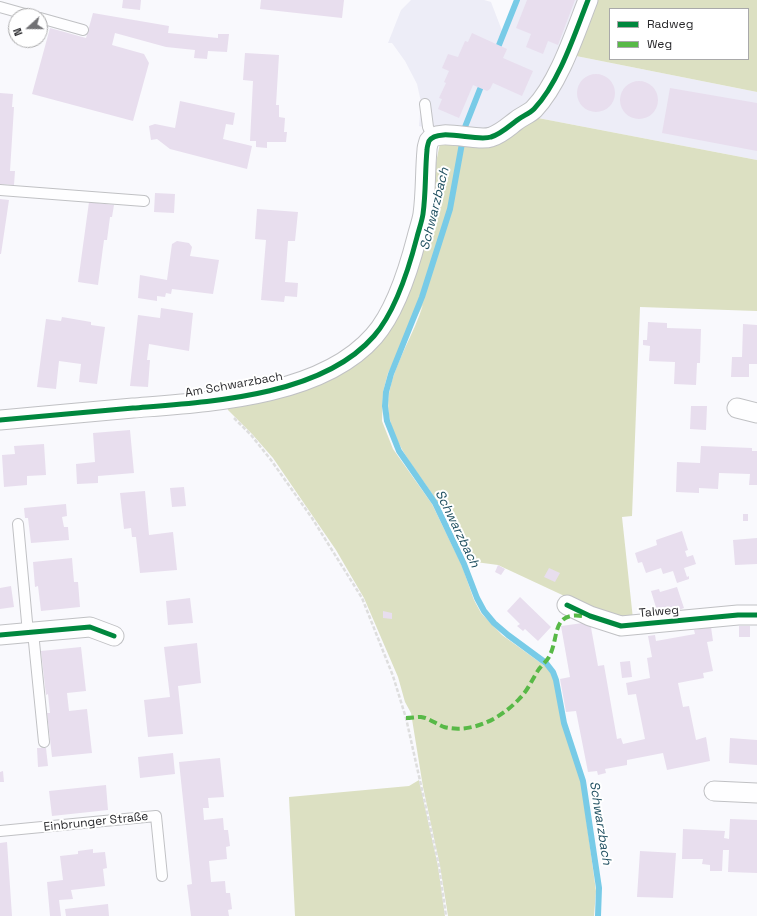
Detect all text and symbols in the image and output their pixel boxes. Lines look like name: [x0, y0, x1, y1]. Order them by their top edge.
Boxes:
north arrow: [8, 8, 48, 48]
legend: [609, 8, 749, 60]
text: Radweg: [647, 16, 693, 32]
text: N: [10, 26, 26, 38]
text: Weg: [647, 36, 672, 52]
water label: Schwarzbach: [417, 166, 453, 252]
street label: Am Schwarzbach: [184, 369, 284, 401]
water label: Schwarzbach: [431, 488, 483, 570]
street label: Talweg: [638, 603, 680, 621]
water label: Schwarzbach: [586, 780, 614, 866]
street label: Einbrunger Straße: [43, 809, 149, 835]

